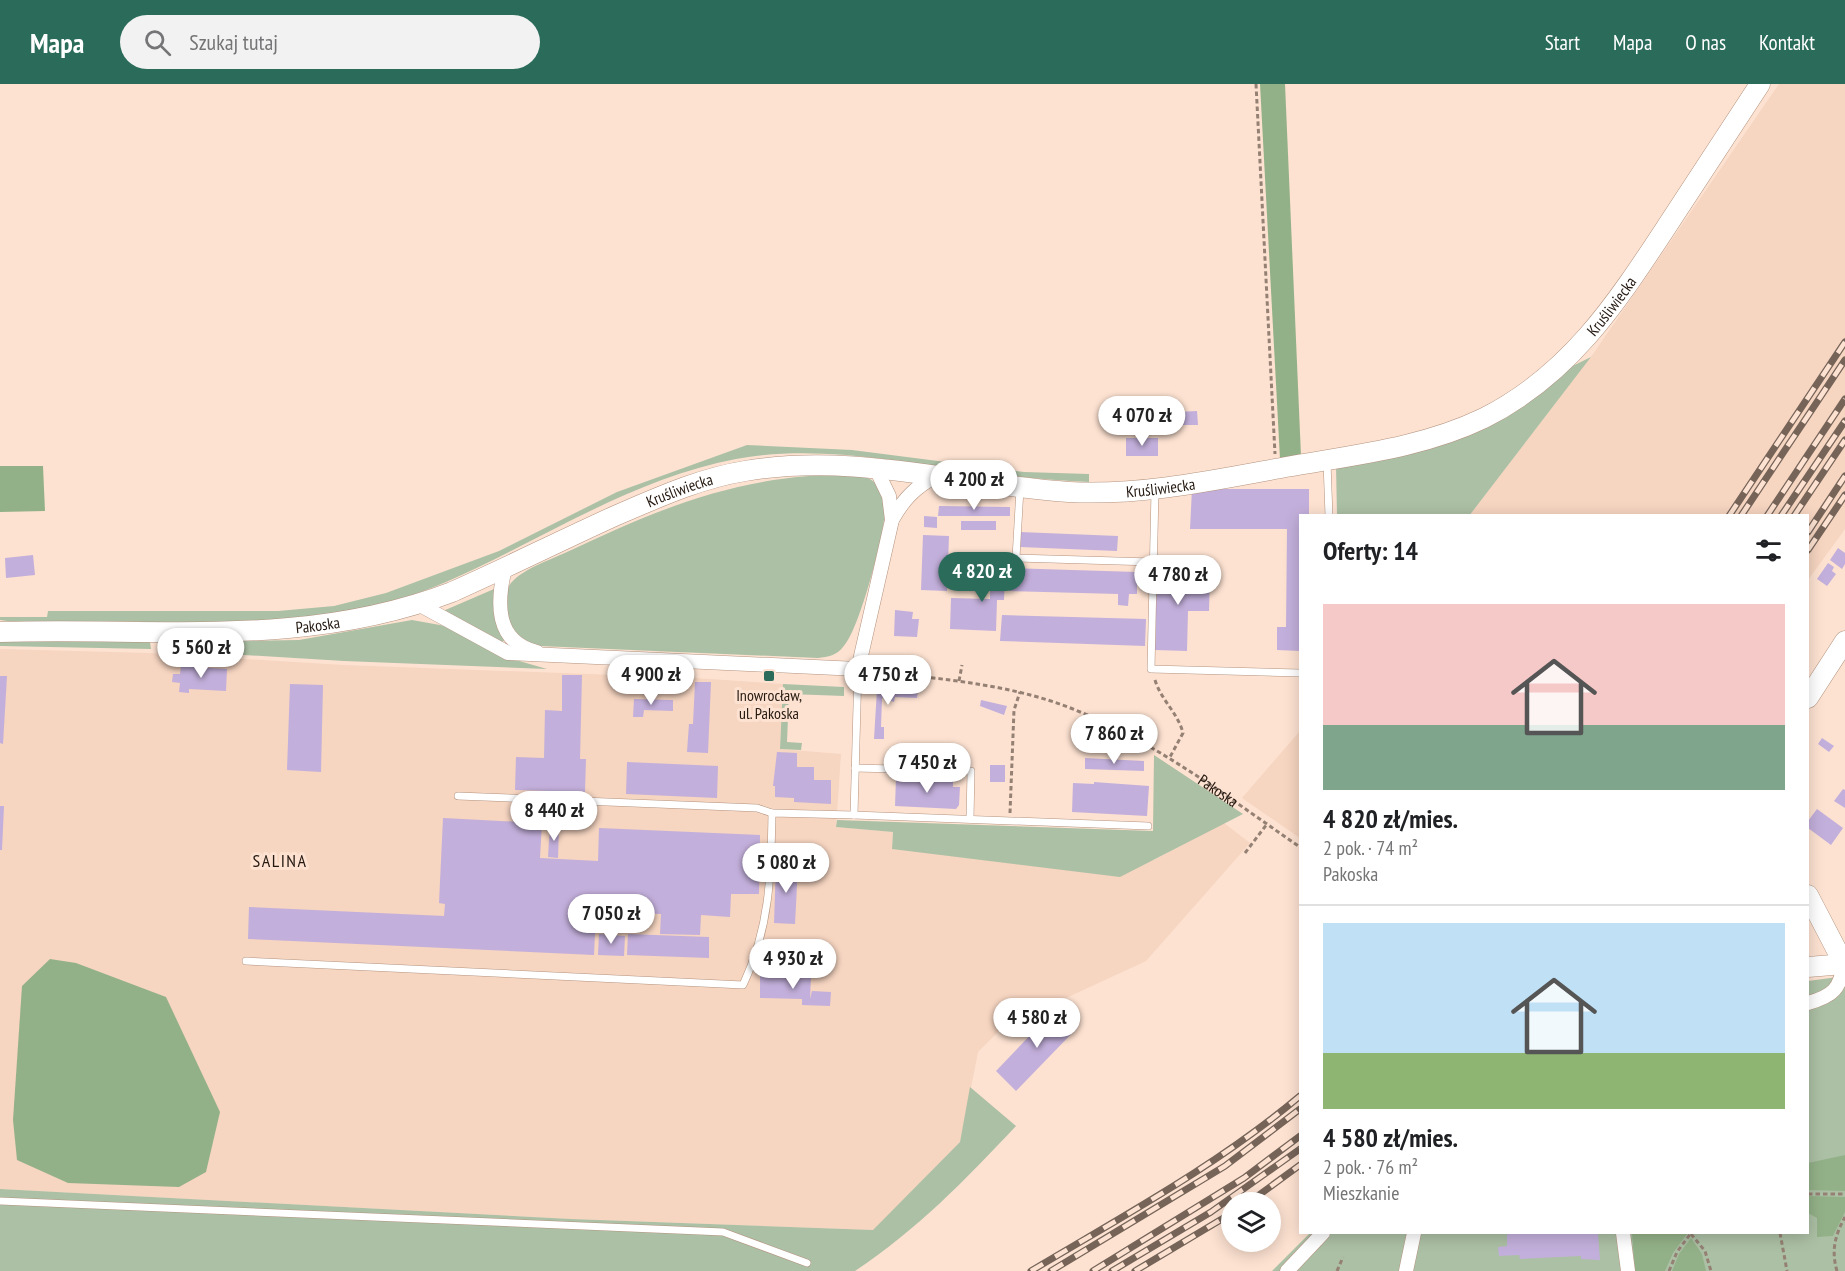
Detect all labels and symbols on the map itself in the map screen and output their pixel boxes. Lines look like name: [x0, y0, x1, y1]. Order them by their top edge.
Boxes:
street label: Kruśliwiecka: [1582, 273, 1640, 340]
pin: 4 070 zł: [1080, 396, 1204, 447]
pin: 4 200 zł: [912, 460, 1036, 511]
street label: Kruśliwiecka: [643, 469, 715, 511]
street label: Kruśliwiecka: [1125, 473, 1196, 501]
pin: 4 820 zł: [920, 552, 1044, 603]
pin: 4 780 zł: [1116, 555, 1240, 606]
street label: Pakoska: [295, 612, 341, 637]
pin: 5 560 zł: [139, 628, 263, 679]
pin: 4 900 zł: [589, 655, 713, 706]
pin: 4 750 zł: [826, 655, 950, 706]
marker: Inowrocław, ul. Pakoska: [762, 669, 776, 683]
place label: Inowrocław, ul. Pakoska: [736, 685, 802, 723]
pin: 7 860 zł: [1052, 714, 1176, 765]
pin: 7 450 zł: [865, 743, 989, 794]
street label: Pakoska: [1195, 770, 1242, 811]
pin: 8 440 zł: [492, 791, 616, 842]
pin: 5 080 zł: [724, 843, 848, 894]
district label: SALINA: [252, 849, 308, 872]
pin: 7 050 zł: [549, 894, 673, 945]
pin: 4 930 zł: [731, 939, 855, 990]
pin: 4 580 zł: [975, 998, 1099, 1049]

